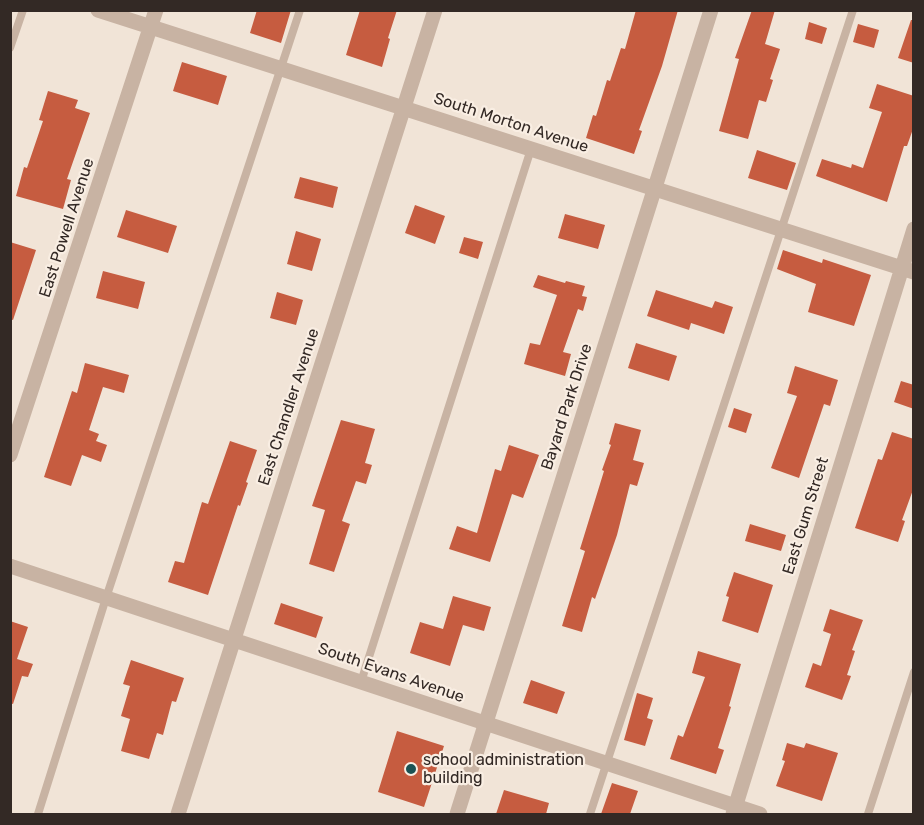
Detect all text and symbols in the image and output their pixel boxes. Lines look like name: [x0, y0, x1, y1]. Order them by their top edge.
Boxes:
street label: South Morton Avenue: [431, 89, 591, 157]
street label: East Powell Avenue: [35, 156, 99, 300]
street label: East Chandler Avenue: [255, 326, 323, 488]
street label: Bayard Park Drive: [538, 341, 596, 473]
street label: East Gum Street: [779, 455, 833, 577]
street label: South Evans Avenue: [315, 639, 467, 707]
place label: school administration building: [423, 750, 584, 788]
marker: school administration building: [404, 762, 418, 776]

